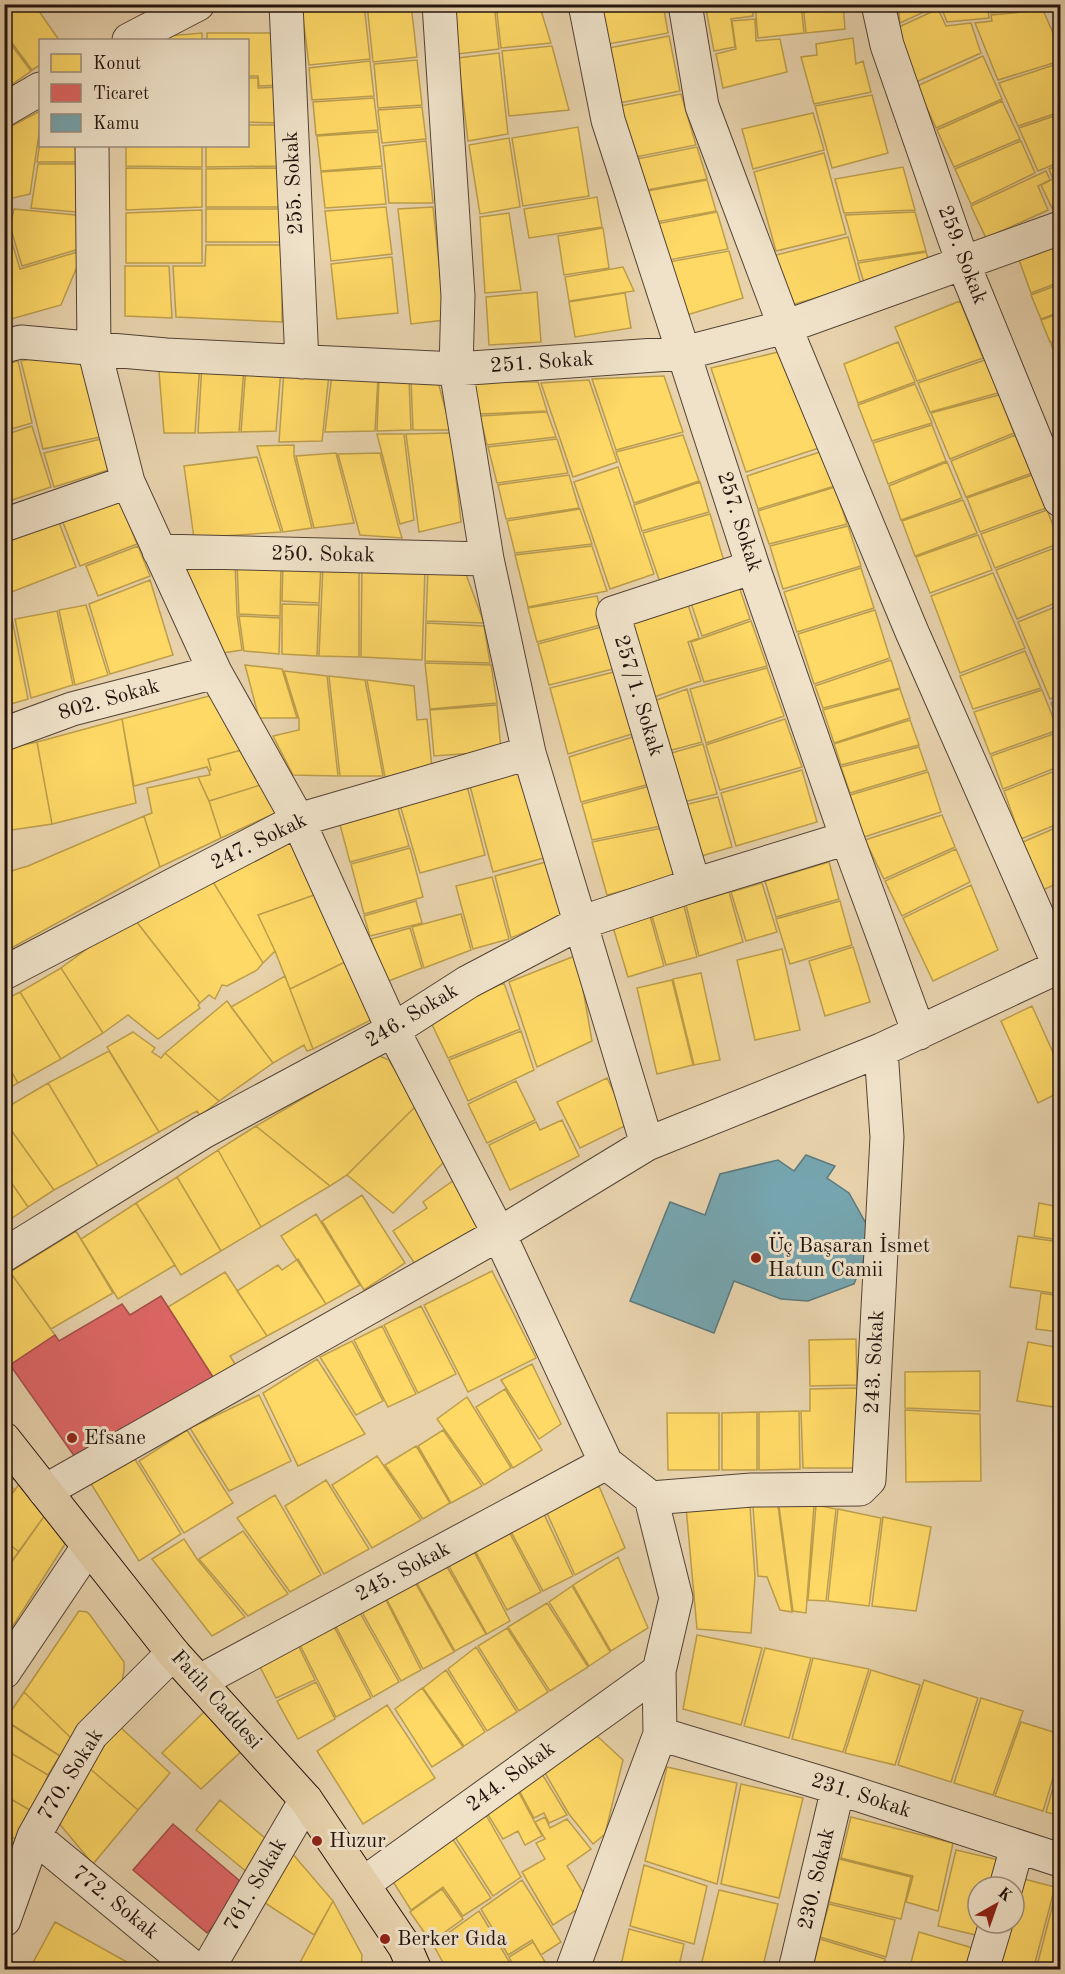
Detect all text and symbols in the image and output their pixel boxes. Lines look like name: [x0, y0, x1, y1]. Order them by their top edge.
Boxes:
legend: [39, 39, 249, 147]
text: Konut: [93, 55, 141, 73]
text: Ticaret: [93, 85, 149, 103]
text: Kamu: [93, 115, 140, 133]
street label: 255. Sokak: [281, 130, 307, 235]
street label: 259. Sokak: [934, 203, 990, 307]
street label: 251. Sokak: [489, 349, 595, 377]
street label: 257. Sokak: [713, 469, 765, 575]
street label: 250. Sokak: [271, 544, 375, 566]
street label: 257/1. Sokak: [610, 633, 666, 759]
street label: 802. Sokak: [56, 676, 162, 724]
street label: 247. Sokak: [208, 810, 310, 874]
street label: 246. Sokak: [362, 980, 462, 1052]
place label: Üç Başaran İsmet Hatun Camii: [768, 1232, 930, 1281]
marker: Üç Başaran İsmet Hatun Camii: [749, 1251, 763, 1265]
street label: 243. Sokak: [862, 1309, 888, 1414]
place label: Efsane: [84, 1428, 146, 1449]
marker: Efsane: [65, 1431, 79, 1445]
street label: 245. Sokak: [352, 1538, 454, 1606]
street label: Fatih Caddesi: [167, 1647, 265, 1753]
street label: 770. Sokak: [35, 1725, 107, 1825]
street label: 244. Sokak: [463, 1738, 559, 1816]
street label: 231. Sokak: [808, 1770, 914, 1822]
street label: 230. Sokak: [795, 1826, 839, 1932]
place label: Huzur: [329, 1831, 386, 1852]
marker: Huzur: [310, 1834, 324, 1848]
street label: 761. Sokak: [221, 1835, 291, 1935]
street label: 772. Sokak: [68, 1862, 162, 1944]
north arrow: [966, 1875, 1026, 1935]
text: K: [994, 1885, 1014, 1905]
place label: Berker Gıda: [397, 1929, 507, 1950]
marker: Berker Gıda: [378, 1932, 392, 1946]

